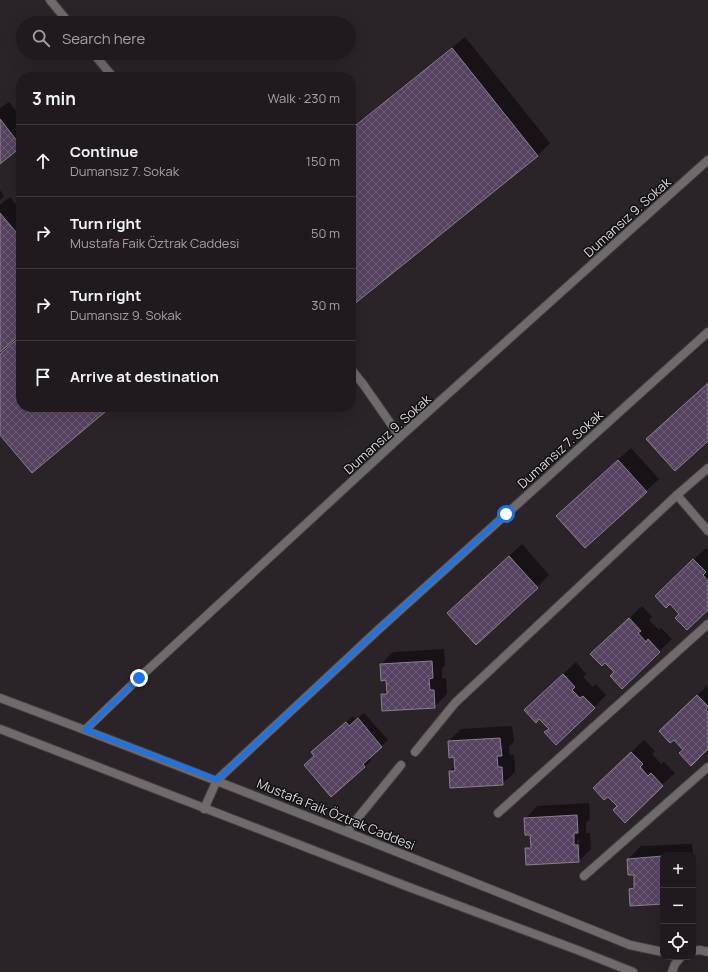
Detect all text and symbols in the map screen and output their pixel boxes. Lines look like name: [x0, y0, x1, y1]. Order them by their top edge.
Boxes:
search box: [16, 16, 356, 60]
icon: search: [30, 27, 52, 49]
text: Search here: [62, 28, 145, 49]
text: 3 min: [32, 87, 76, 110]
text: Walk · 230 m: [267, 89, 340, 107]
text: Continue: [70, 141, 138, 162]
icon: ahead: [32, 150, 54, 172]
text: 150 m: [306, 152, 340, 170]
text: Dumansız 7. Sokak: [70, 162, 179, 180]
street label: Dumansız 9. Sokak: [580, 173, 675, 261]
text: Turn right: [70, 213, 141, 234]
icon: right: [32, 222, 54, 244]
text: 50 m: [311, 224, 340, 242]
text: Mustafa Faik Öztrak Caddesi: [70, 234, 239, 252]
text: Turn right: [70, 285, 141, 306]
icon: right: [32, 294, 54, 316]
text: 30 m: [311, 296, 340, 314]
text: Dumansız 9. Sokak: [70, 306, 181, 324]
icon: arrive: [32, 366, 54, 388]
text: Arrive at destination: [70, 366, 219, 387]
street label: Dumansız 9. Sokak: [340, 390, 435, 478]
street label: Dumansız 7. Sokak: [513, 405, 607, 492]
route start: [497, 505, 515, 523]
route end: [130, 669, 148, 687]
street label: Mustafa Faik Öztrak Caddesi: [254, 774, 418, 854]
map controls: [660, 852, 696, 960]
button: +: [660, 852, 696, 888]
button: −: [660, 888, 696, 924]
button: locate: [660, 924, 696, 960]

